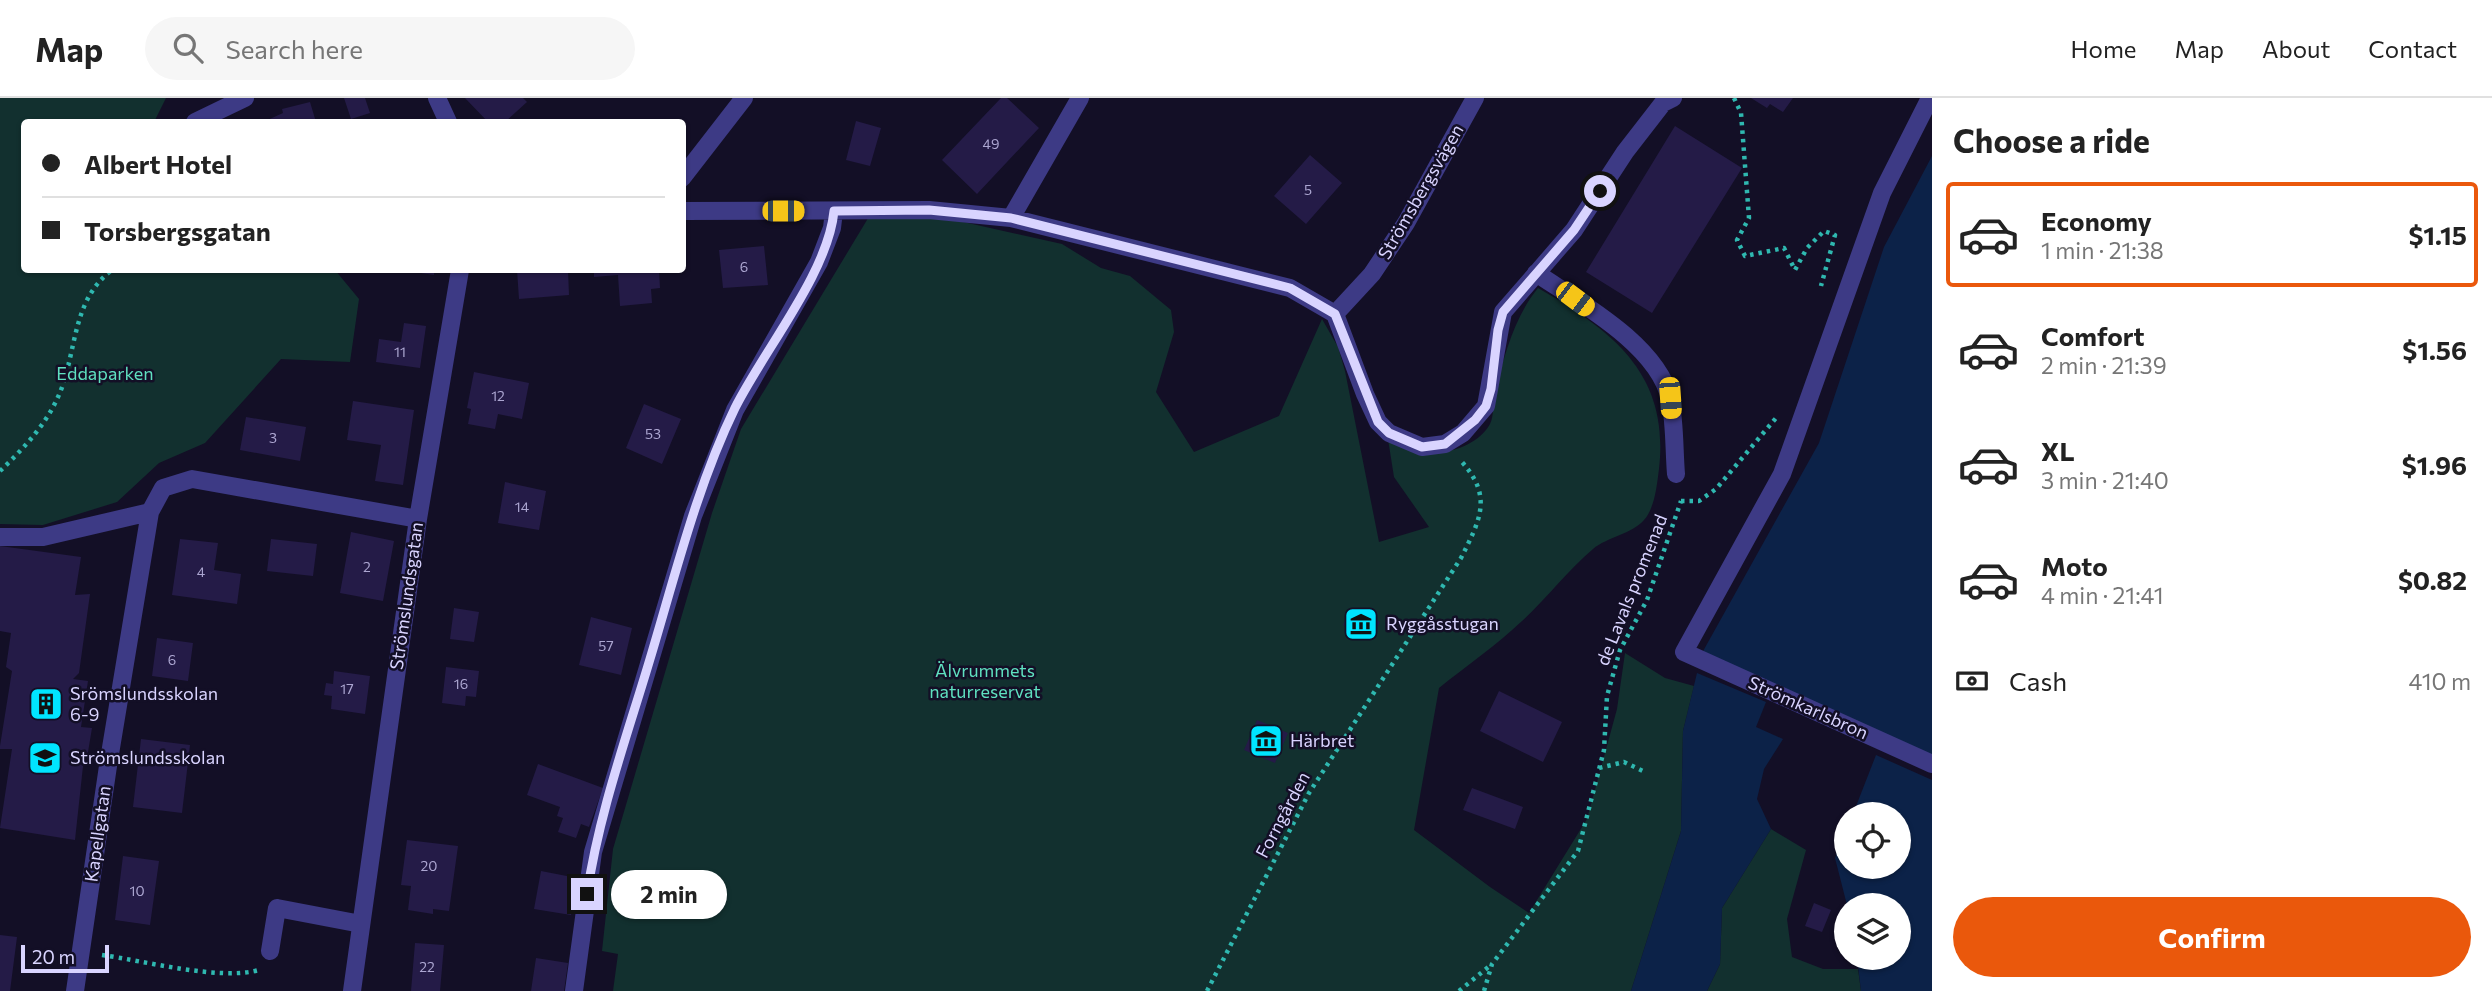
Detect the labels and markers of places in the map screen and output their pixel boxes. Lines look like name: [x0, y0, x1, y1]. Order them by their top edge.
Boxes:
museum icon: Ryggåsstugan: [1342, 605, 1380, 643]
place label: Ryggåsstugan: [1386, 612, 1499, 634]
place label: Srömslundsskolan 6-9: [70, 682, 218, 725]
building icon: Srömslundsskolan 6-9: [27, 685, 65, 723]
museum icon: Härbret: [1247, 722, 1285, 760]
place label: Härbret: [1290, 729, 1354, 751]
school or university icon: Strömslundsskolan: [26, 739, 64, 777]
place label: Strömslundsskolan: [70, 746, 225, 768]

